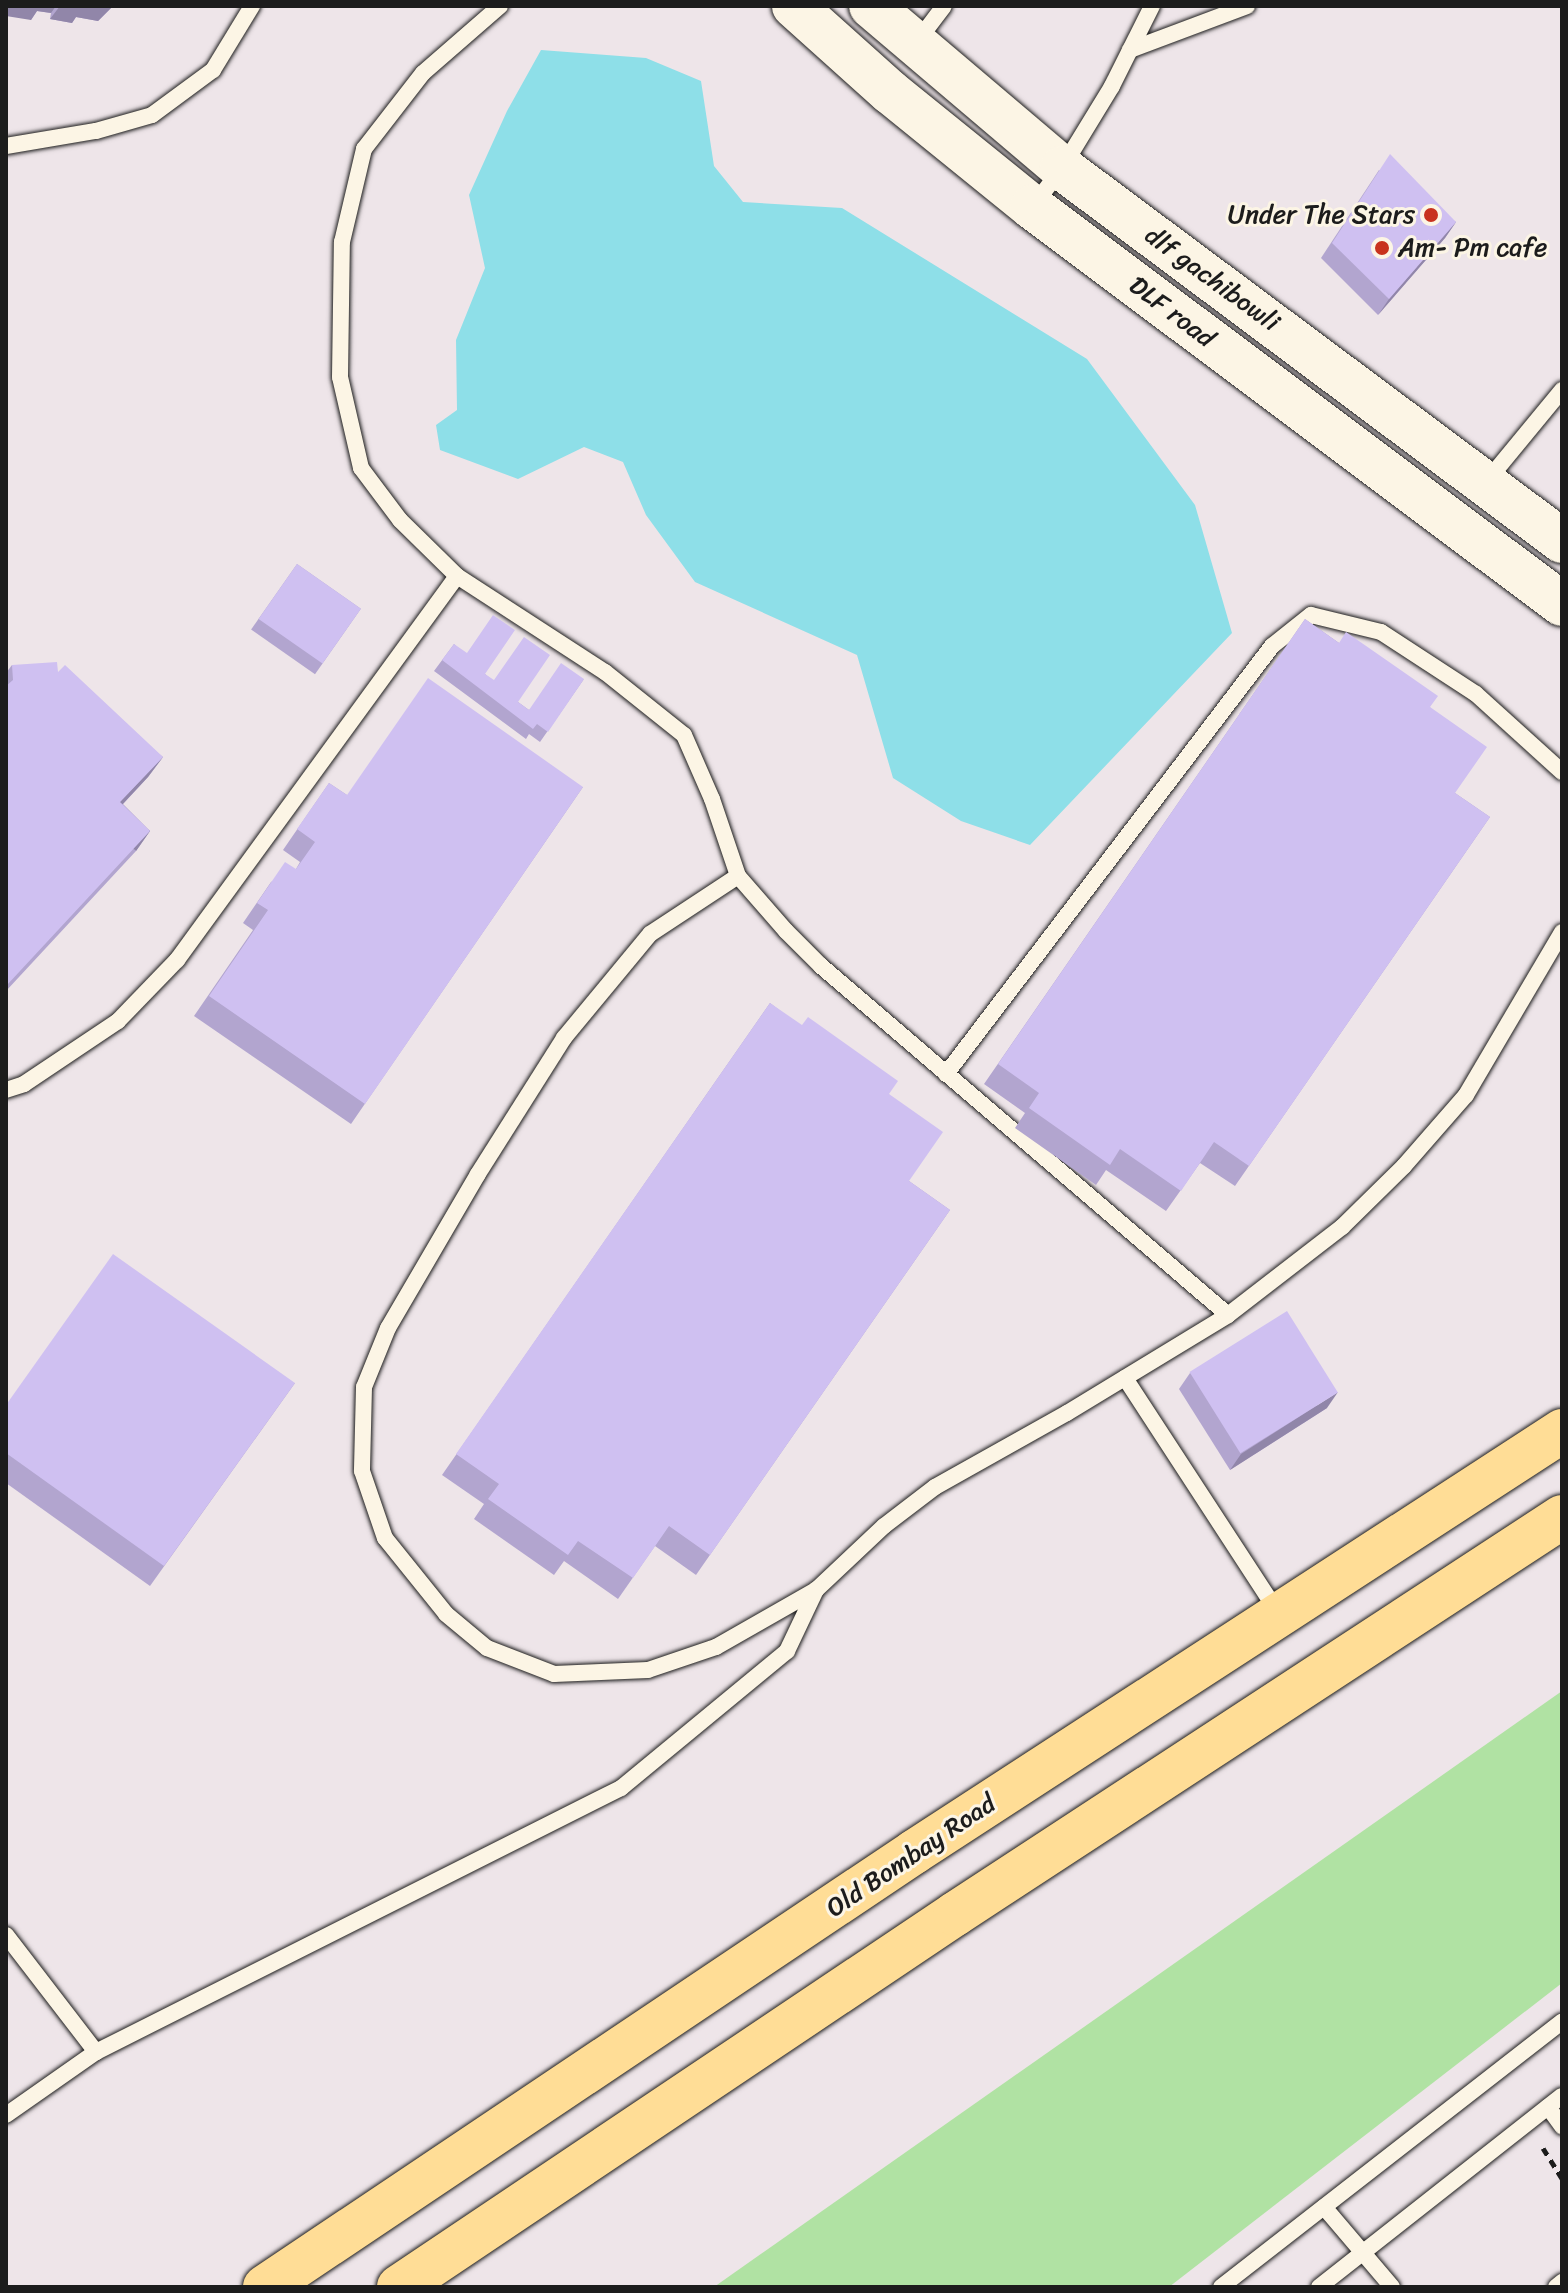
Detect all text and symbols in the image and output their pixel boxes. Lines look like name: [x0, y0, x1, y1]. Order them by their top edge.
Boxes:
place label: Under The Stars: [1229, 199, 1415, 231]
marker: Under The Stars: [1422, 206, 1440, 224]
street label: dlf gachibowli: [1139, 220, 1285, 338]
place label: Am- Pm cafe: [1398, 232, 1547, 264]
marker: Am- Pm cafe: [1373, 239, 1391, 257]
street label: DLF road: [1123, 270, 1221, 354]
street label: Old Bombay Road: [821, 1788, 1001, 1924]

